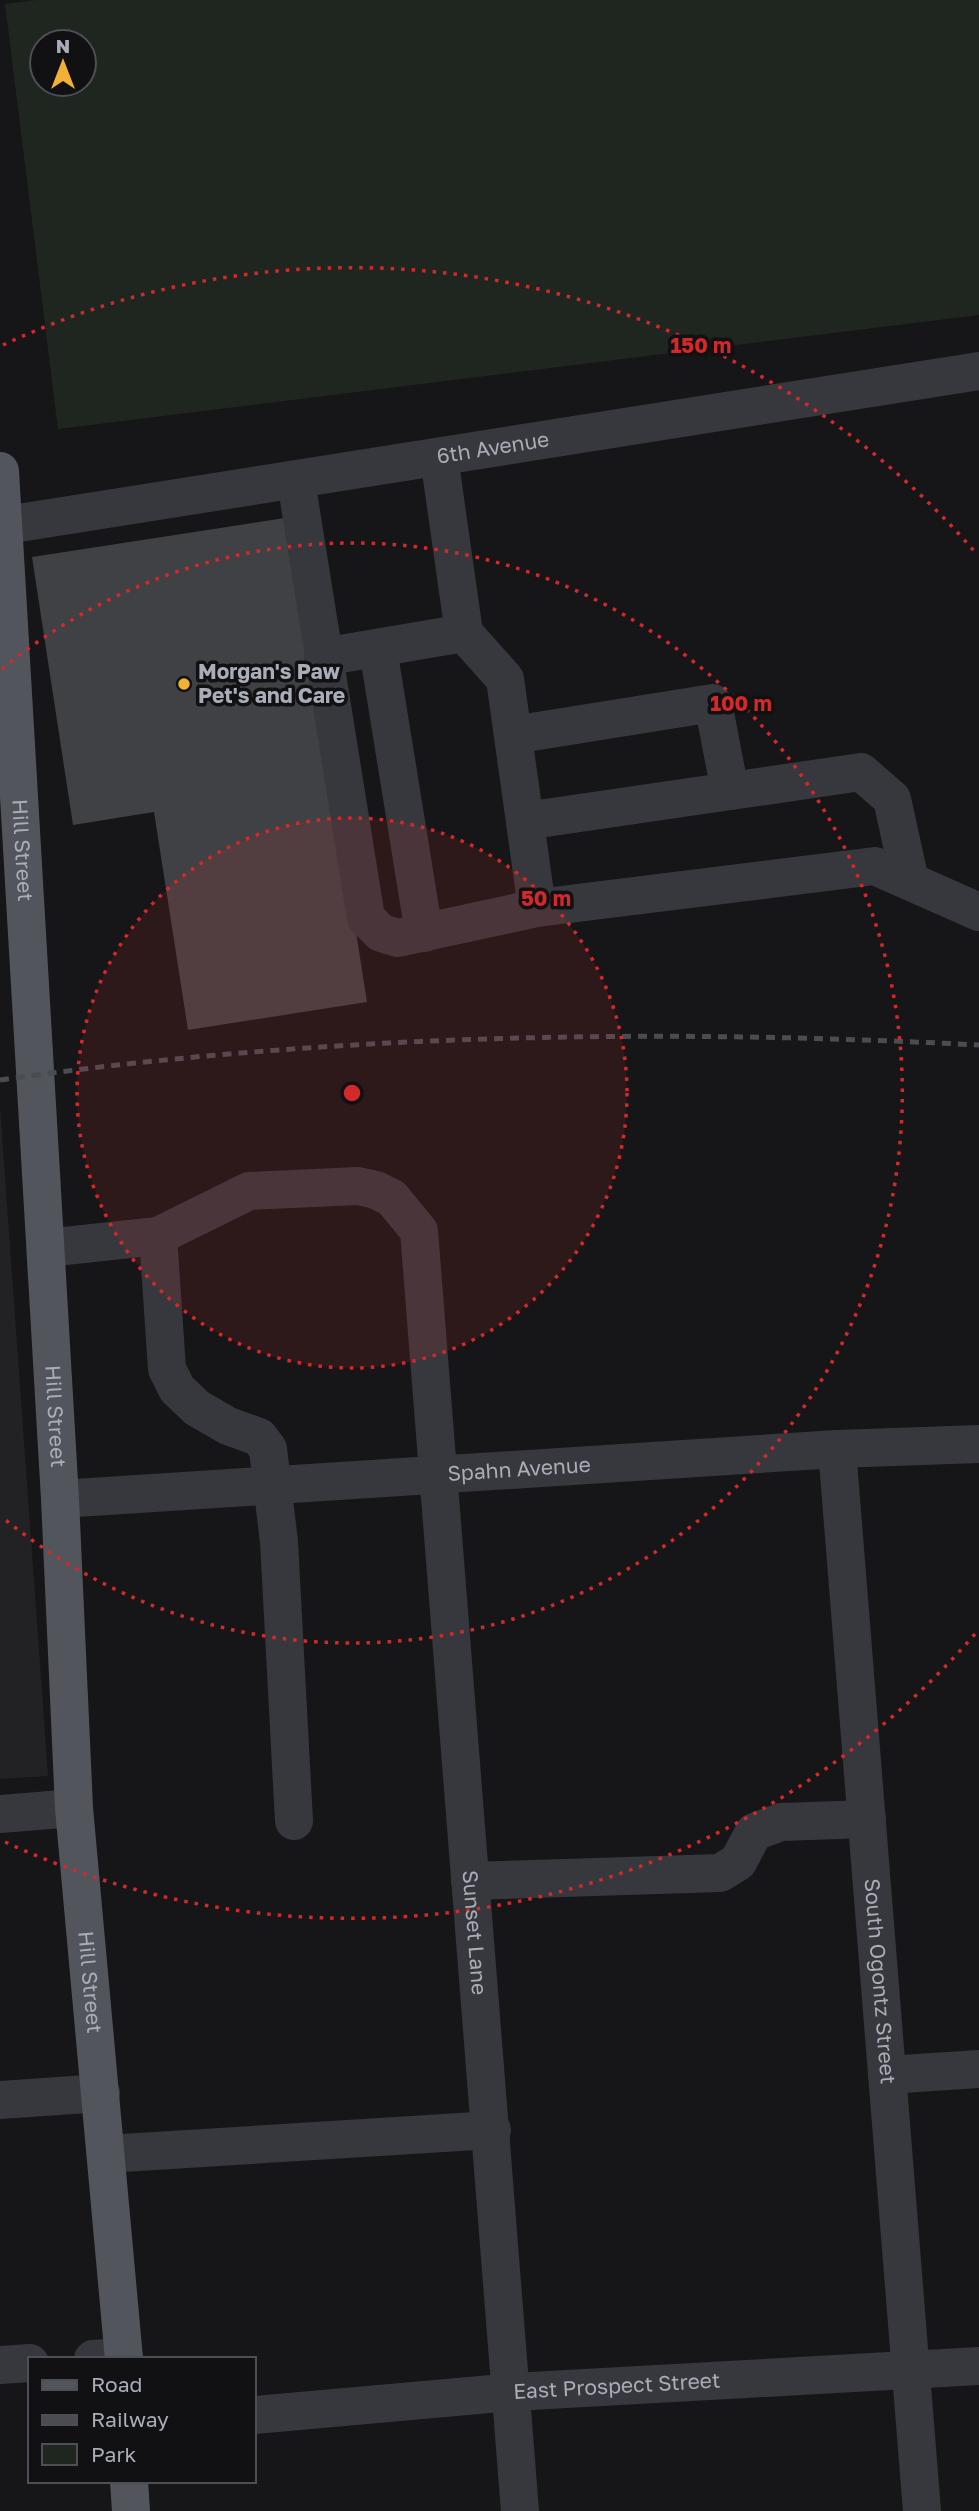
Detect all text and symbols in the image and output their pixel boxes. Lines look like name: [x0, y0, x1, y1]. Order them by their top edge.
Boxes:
north arrow: [28, 28, 98, 98]
text: N: [56, 34, 70, 57]
text: 150 m: [671, 332, 731, 358]
street label: 6th Avenue: [435, 425, 551, 469]
place label: Morgan's Paw Pet's and Care: [198, 658, 345, 708]
marker: Morgan's Paw Pet's and Care: [176, 676, 192, 692]
text: 100 m: [710, 690, 772, 716]
street label: Hill Street: [7, 798, 39, 902]
text: 50 m: [521, 885, 571, 911]
centre of rings: [340, 1081, 364, 1105]
street label: Hill Street: [40, 1364, 72, 1468]
street label: Spahn Avenue: [447, 1451, 591, 1486]
street label: Sunset Lane: [457, 1869, 493, 1996]
street label: South Ogontz Street: [859, 1877, 902, 2085]
street label: Hill Street: [73, 1930, 108, 2034]
legend: [28, 2357, 256, 2483]
street label: East Prospect Street: [513, 2366, 721, 2404]
text: Road: [91, 2371, 142, 2397]
text: Railway: [91, 2406, 169, 2432]
text: Park: [91, 2441, 137, 2467]

